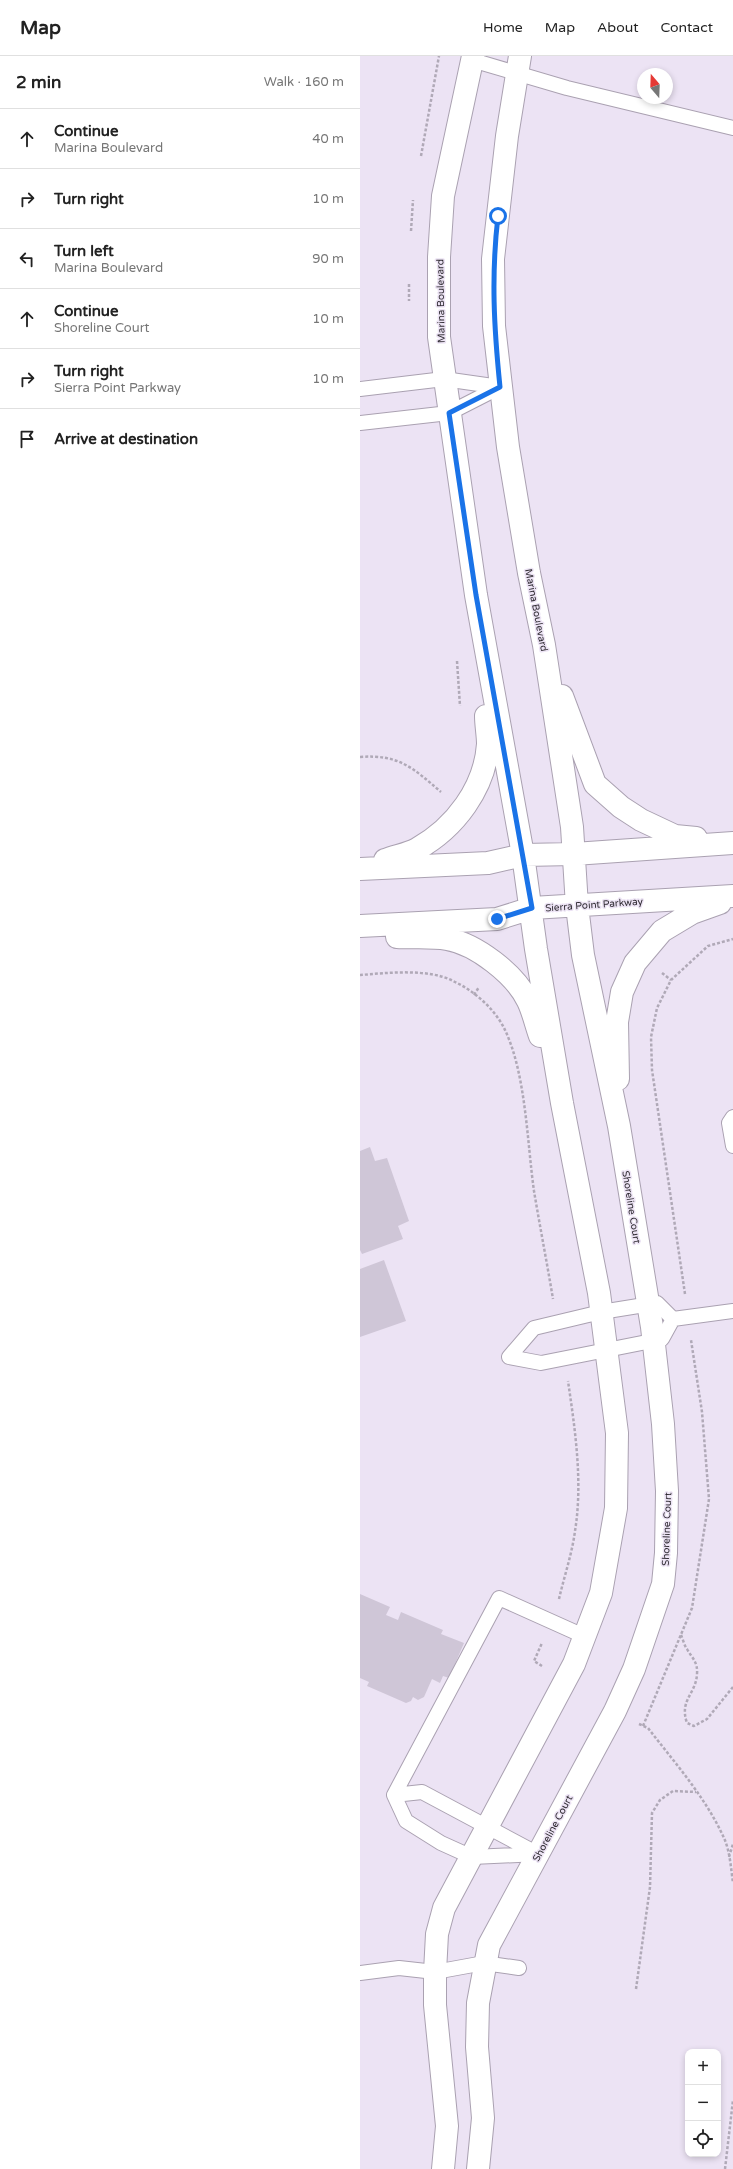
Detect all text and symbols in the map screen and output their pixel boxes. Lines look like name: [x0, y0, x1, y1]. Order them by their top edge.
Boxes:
text: Map: [20, 17, 61, 39]
text: Home: [483, 19, 523, 36]
text: Map: [545, 19, 575, 36]
text: About: [597, 19, 639, 36]
text: Contact: [661, 19, 713, 36]
north arrow: [637, 68, 673, 104]
text: 2 min: [16, 72, 61, 93]
text: Walk · 160 m: [264, 74, 344, 90]
text: Continue: [54, 122, 118, 140]
icon: ahead: [16, 128, 38, 150]
text: 40 m: [312, 131, 344, 147]
text: Marina Boulevard: [54, 140, 163, 156]
icon: right: [16, 188, 38, 210]
text: Turn right: [54, 190, 124, 208]
text: 10 m: [312, 191, 344, 207]
route start: [489, 207, 507, 225]
text: Turn left: [54, 242, 114, 260]
icon: left: [16, 248, 38, 270]
text: 90 m: [312, 251, 344, 267]
street label: Marina Boulevard: [434, 259, 448, 343]
text: Marina Boulevard: [54, 260, 163, 276]
text: Continue: [54, 302, 118, 320]
icon: ahead: [16, 308, 38, 330]
text: 10 m: [312, 311, 344, 327]
text: Shoreline Court: [54, 320, 150, 336]
text: Turn right: [54, 362, 124, 380]
icon: right: [16, 368, 38, 390]
text: 10 m: [312, 371, 344, 387]
text: Sierra Point Parkway: [54, 380, 181, 396]
icon: arrive: [16, 428, 38, 450]
text: Arrive at destination: [54, 430, 198, 448]
street label: Marina Boulevard: [522, 568, 550, 653]
street label: Sierra Point Parkway: [545, 896, 644, 914]
route end: [488, 910, 506, 928]
street label: Shoreline Court: [619, 1170, 643, 1245]
street label: Shoreline Court: [660, 1492, 674, 1566]
street label: Shoreline Court: [530, 1793, 576, 1864]
map controls: [685, 2049, 721, 2157]
button: +: [685, 2049, 721, 2085]
button: −: [685, 2085, 721, 2121]
button: locate: [685, 2121, 721, 2157]

